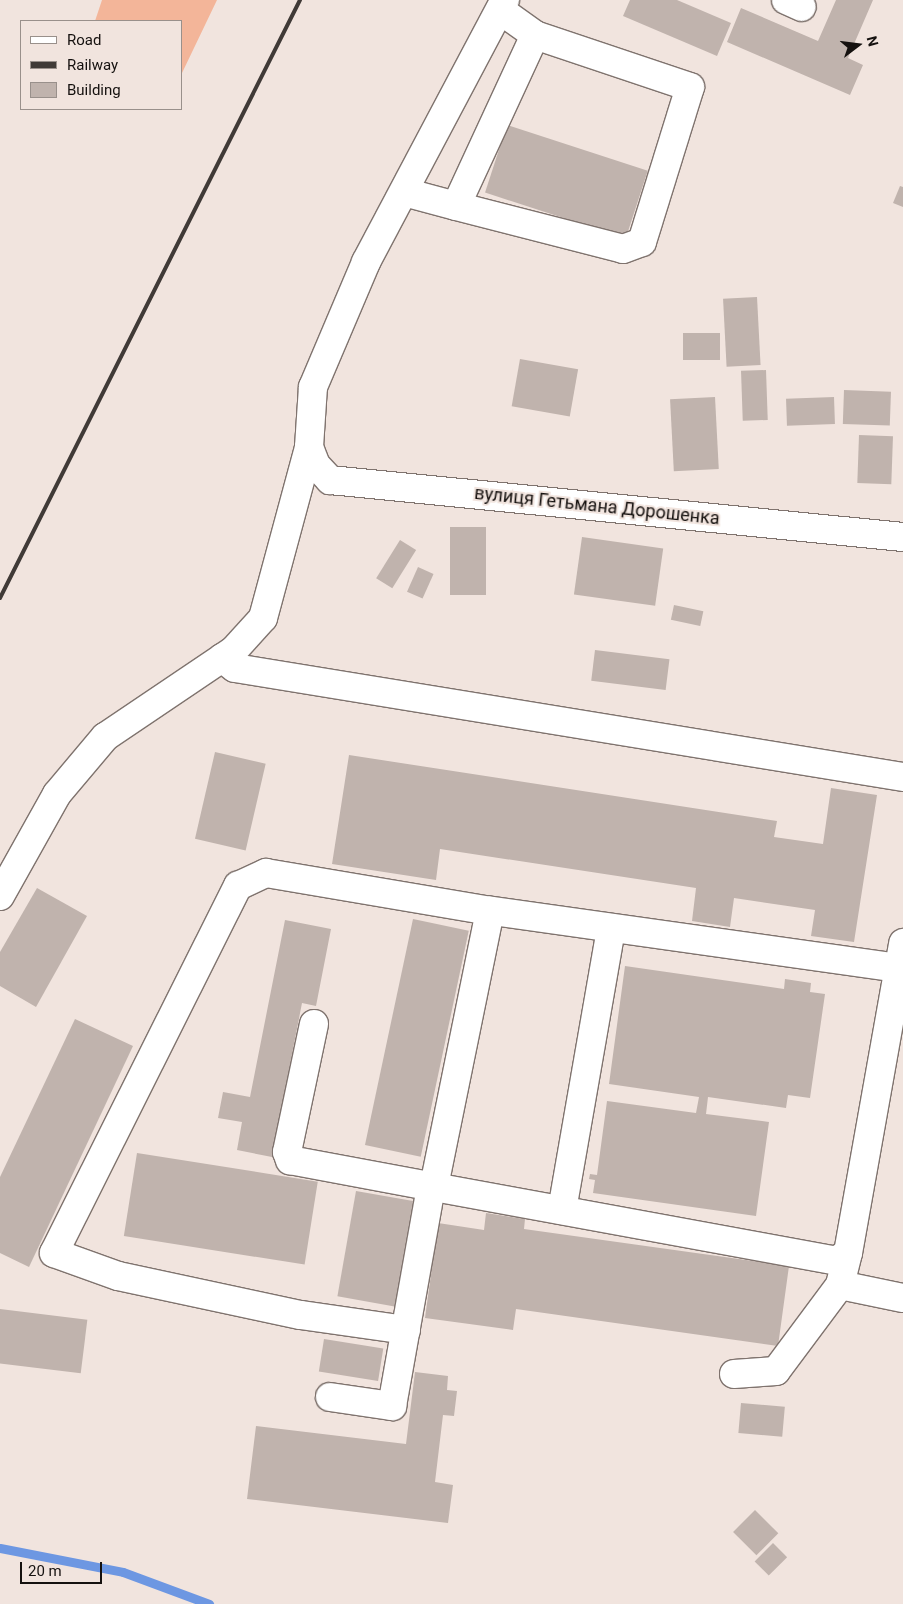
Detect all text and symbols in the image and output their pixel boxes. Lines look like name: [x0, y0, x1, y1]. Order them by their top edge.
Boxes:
legend: [20, 20, 182, 110]
north arrow: [833, 20, 883, 70]
text: Road: [67, 31, 101, 49]
text: N: [863, 34, 881, 48]
text: Railway: [67, 56, 118, 74]
text: Building: [67, 81, 121, 99]
street label: вулиця Гетьмана Дорошенка: [473, 482, 721, 530]
scale bar: [22, 1552, 105, 1584]
text: 20 m: [28, 1562, 62, 1580]

